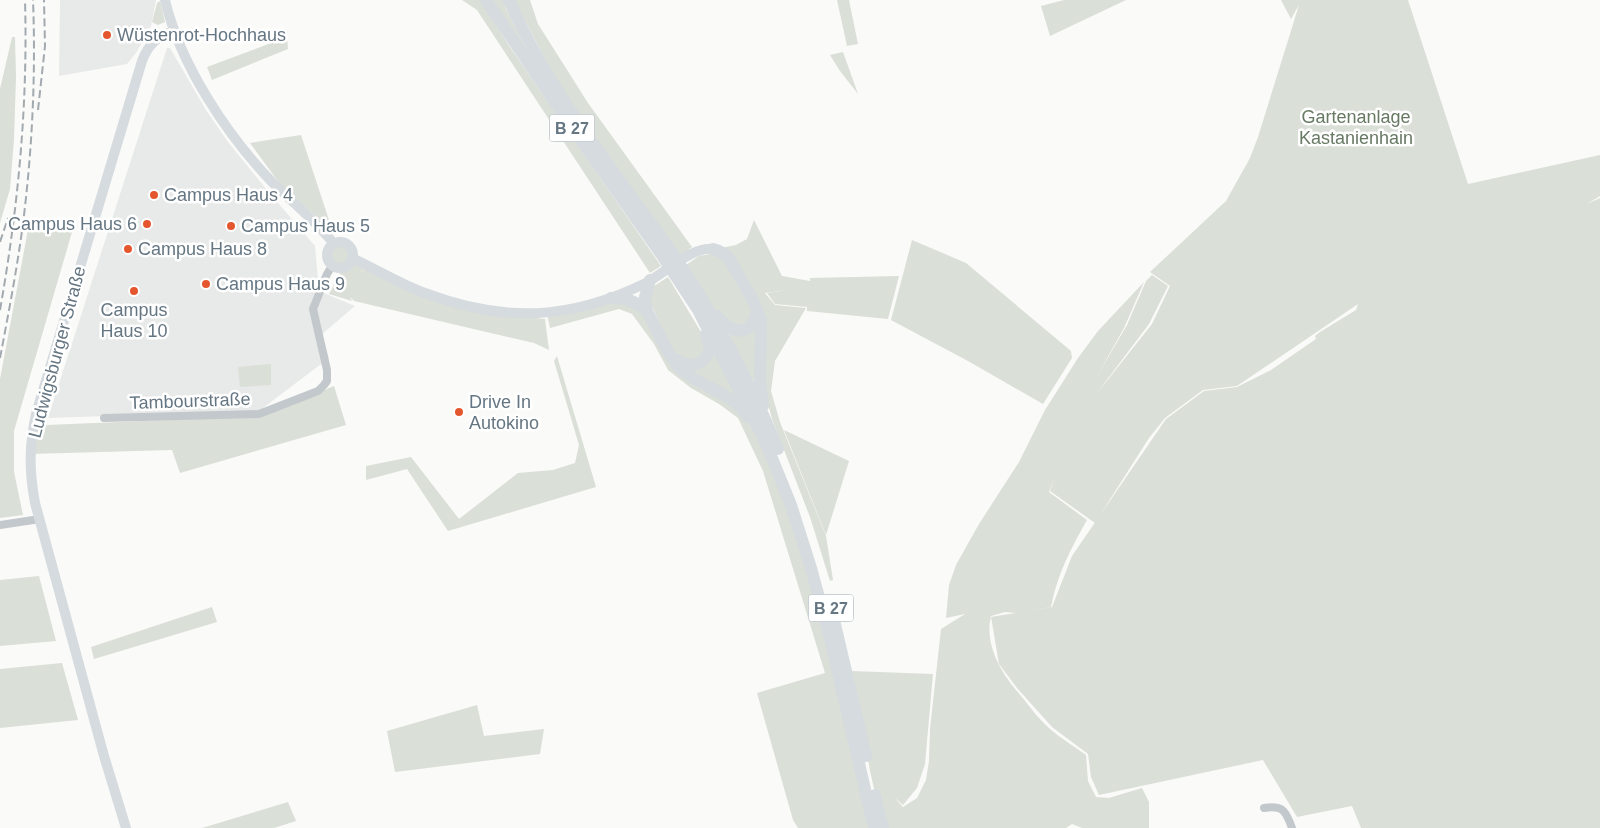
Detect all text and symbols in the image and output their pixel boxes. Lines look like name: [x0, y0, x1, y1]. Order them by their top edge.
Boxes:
place label: Wüstenrot-Hochhaus: [117, 25, 286, 45]
marker: Wüstenrot-Hochhaus: [101, 29, 113, 41]
park label: Gartenanlage Kastanienhain: [1299, 107, 1413, 148]
road number: B 27: [550, 115, 594, 142]
place label: Campus Haus 4: [164, 185, 293, 205]
marker: Campus Haus 4: [148, 189, 160, 201]
place label: Campus Haus 6: [8, 214, 137, 234]
place label: Campus Haus 5: [241, 216, 370, 236]
marker: Campus Haus 6: [141, 218, 153, 230]
marker: Campus Haus 5: [225, 220, 237, 232]
place label: Campus Haus 8: [138, 239, 267, 259]
marker: Campus Haus 8: [122, 243, 134, 255]
street label: Ludwigsburger Straße: [24, 264, 90, 440]
place label: Campus Haus 9: [216, 274, 345, 294]
marker: Campus Haus 9: [200, 278, 212, 290]
marker: Campus Haus 10: [128, 285, 140, 297]
place label: Campus Haus 10: [100, 300, 168, 341]
street label: Tambourstraße: [129, 389, 251, 413]
place label: Drive In Autokino: [469, 392, 539, 433]
marker: Drive In Autokino: [453, 406, 465, 418]
road number: B 27: [808, 594, 854, 622]

